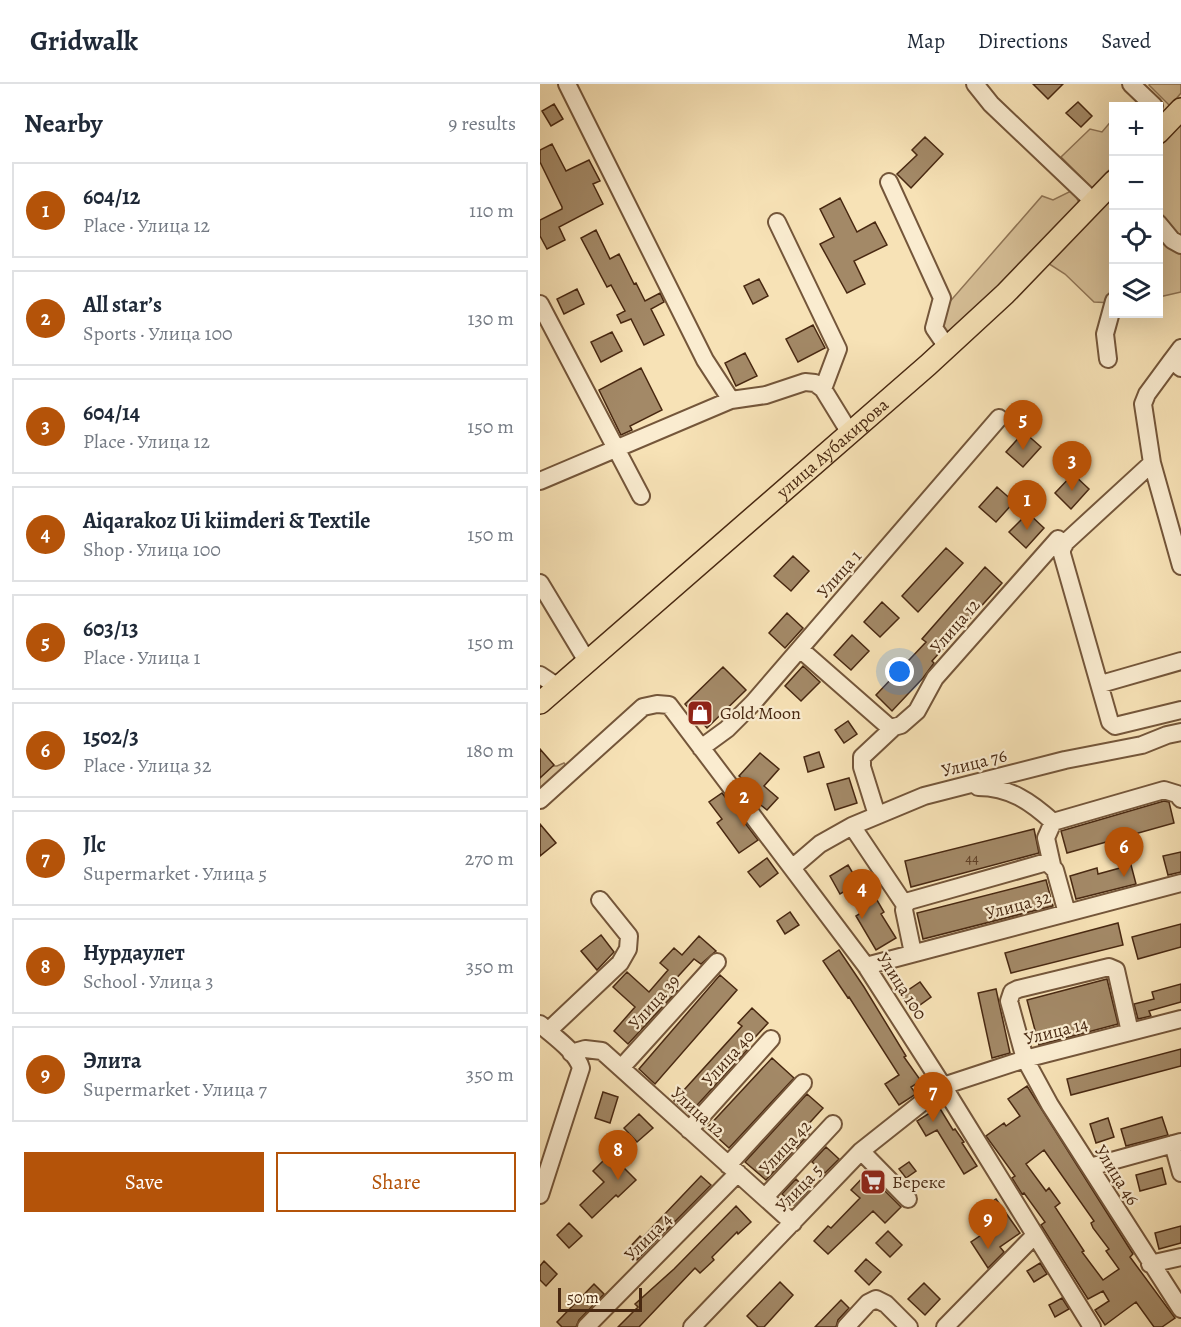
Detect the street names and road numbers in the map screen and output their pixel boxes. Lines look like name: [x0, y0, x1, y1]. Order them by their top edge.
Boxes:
street label: улица Аубакирова: [771, 392, 894, 504]
street label: Улица 1: [811, 545, 867, 603]
street label: Улица 12: [924, 593, 986, 659]
street label: Улица 76: [939, 743, 1009, 783]
street label: Улица 32: [983, 885, 1054, 925]
street label: Улица 100: [871, 948, 933, 1024]
street label: Улица 39: [623, 969, 685, 1035]
street label: Улица 14: [1022, 1011, 1090, 1051]
street label: Улица 40: [696, 1025, 760, 1091]
street label: Улица 12: [666, 1081, 731, 1143]
street label: Улица 42: [753, 1114, 817, 1180]
street label: Улица 46: [1089, 1140, 1145, 1210]
street label: Улица 5: [770, 1159, 828, 1217]
street label: Улица 4: [619, 1208, 677, 1266]

